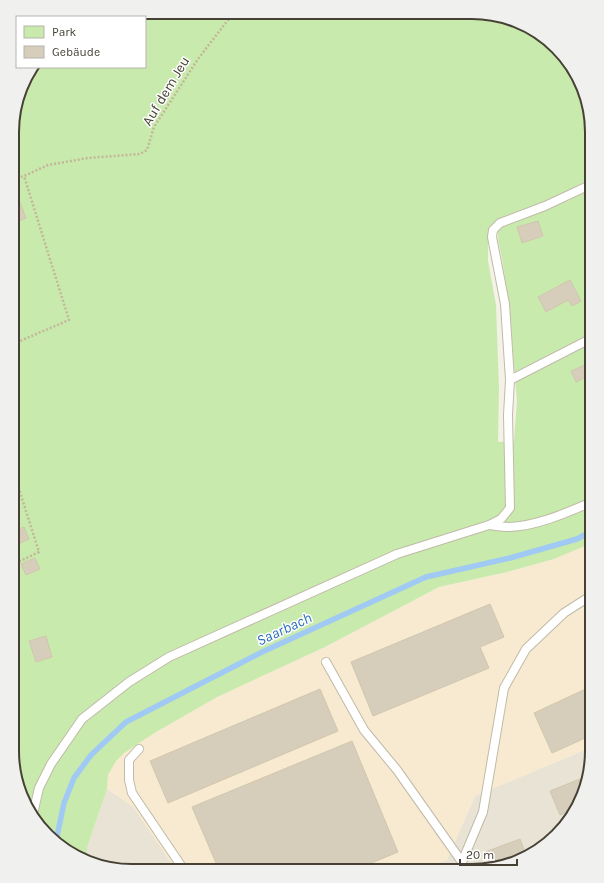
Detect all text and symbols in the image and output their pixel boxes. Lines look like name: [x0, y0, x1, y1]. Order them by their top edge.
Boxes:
legend: [16, 16, 146, 68]
text: Park: [52, 25, 77, 39]
text: Gebäude: [52, 45, 100, 59]
street label: Auf dem Jeu: [139, 53, 193, 129]
water label: Saarbach: [253, 608, 315, 650]
scale bar: [460, 841, 517, 867]
text: 20 m: [466, 848, 494, 862]

